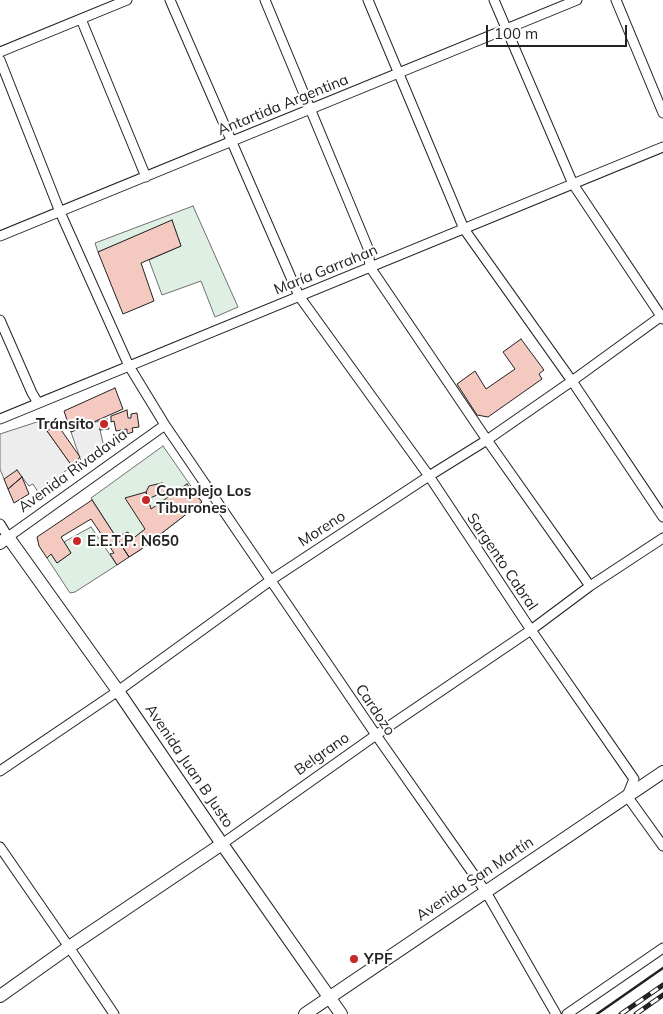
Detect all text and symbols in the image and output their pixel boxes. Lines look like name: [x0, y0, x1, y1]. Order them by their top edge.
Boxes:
scale bar: [488, 15, 629, 47]
text: 100 m: [494, 24, 538, 43]
street label: Antartida Argentina: [215, 71, 351, 139]
street label: María Garrahan: [272, 241, 380, 299]
place label: Tránsito: [36, 415, 94, 433]
marker: Tránsito: [98, 418, 110, 430]
street label: Avenida Rivadavia: [15, 425, 131, 517]
place label: Complejo Los Tiburones: [156, 482, 251, 517]
marker: Complejo Los Tiburones: [140, 494, 152, 506]
street label: Moreno: [295, 507, 349, 551]
street label: Sargento Cabral: [463, 510, 541, 614]
place label: E.E.T.P. N650: [87, 532, 179, 550]
marker: E.E.T.P. N650: [71, 535, 83, 547]
street label: Cardozo: [351, 681, 399, 739]
street label: Avenida Juan B Justo: [141, 701, 237, 831]
street label: Belgrano: [291, 729, 353, 779]
street label: Avenida San Martín: [413, 833, 537, 925]
place label: YPF: [364, 950, 392, 968]
marker: YPF: [348, 953, 360, 965]

